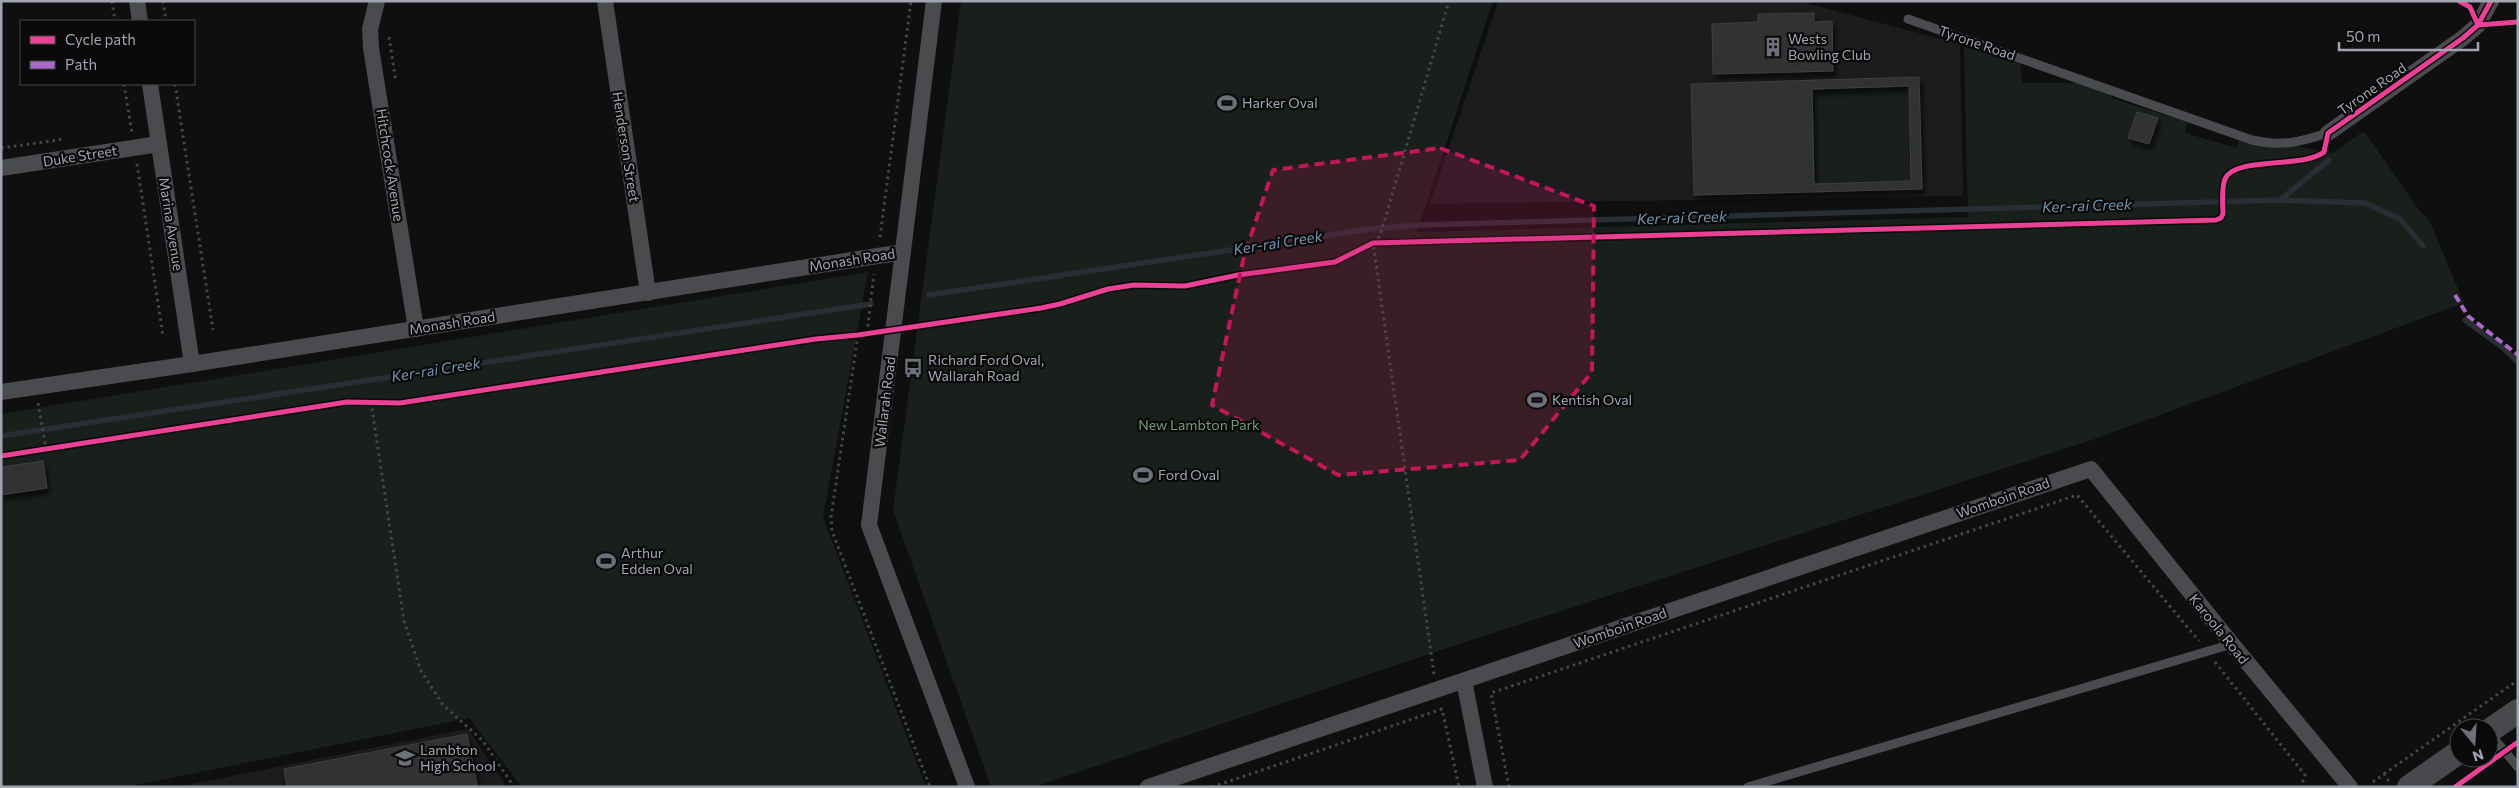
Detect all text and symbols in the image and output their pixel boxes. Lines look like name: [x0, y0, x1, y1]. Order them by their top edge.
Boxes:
legend: [20, 20, 195, 85]
scale bar: [2339, 20, 2478, 52]
street label: Tyrone Road: [1937, 21, 2018, 64]
text: 50 m: [2346, 27, 2380, 45]
text: Cycle path: [65, 30, 136, 48]
place label: Wests Bowling Club: [1788, 30, 1871, 63]
building icon: Wests Bowling Club: [1762, 36, 1784, 58]
text: Path: [65, 55, 97, 73]
street label: Tyrone Road: [2334, 59, 2409, 118]
street label: Henderson Street: [609, 90, 644, 204]
sports icon: Harker Oval: [1216, 92, 1238, 114]
place label: Harker Oval: [1242, 94, 1318, 111]
street label: Hitchcock Avenue: [373, 107, 408, 222]
street label: Duke Street: [42, 141, 119, 170]
street label: Marina Avenue: [156, 176, 187, 272]
water label: Ker-rai Creek: [2042, 194, 2133, 216]
water label: Ker-rai Creek: [1637, 206, 1728, 228]
water label: Ker-rai Creek: [1232, 226, 1325, 258]
street label: Monash Road: [808, 244, 896, 275]
street label: Monash Road: [408, 307, 496, 338]
place label: Richard Ford Oval, Wallarah Road: [928, 351, 1044, 384]
water label: Ker-rai Creek: [390, 353, 483, 385]
street label: Wallarah Road: [870, 356, 899, 448]
bus stop icon: Richard Ford Oval, Wallarah Road: [902, 357, 924, 379]
sports icon: Kentish Oval: [1526, 389, 1548, 411]
place label: Kentish Oval: [1552, 391, 1632, 408]
park label: New Lambton Park: [1138, 416, 1260, 433]
sports icon: Ford Oval: [1132, 464, 1154, 486]
place label: Ford Oval: [1158, 466, 1220, 483]
street label: Womboin Road: [1954, 474, 2052, 521]
place label: Arthur Edden Oval: [621, 544, 693, 577]
sports icon: Arthur Edden Oval: [595, 550, 617, 572]
street label: Karoola Road: [2186, 590, 2253, 667]
street label: Womboin Road: [1571, 604, 1669, 651]
north arrow: [2449, 718, 2499, 768]
place label: Lambton High School: [420, 741, 496, 774]
text: N: [2471, 746, 2486, 766]
school or university icon: Lambton High School: [394, 747, 416, 769]

